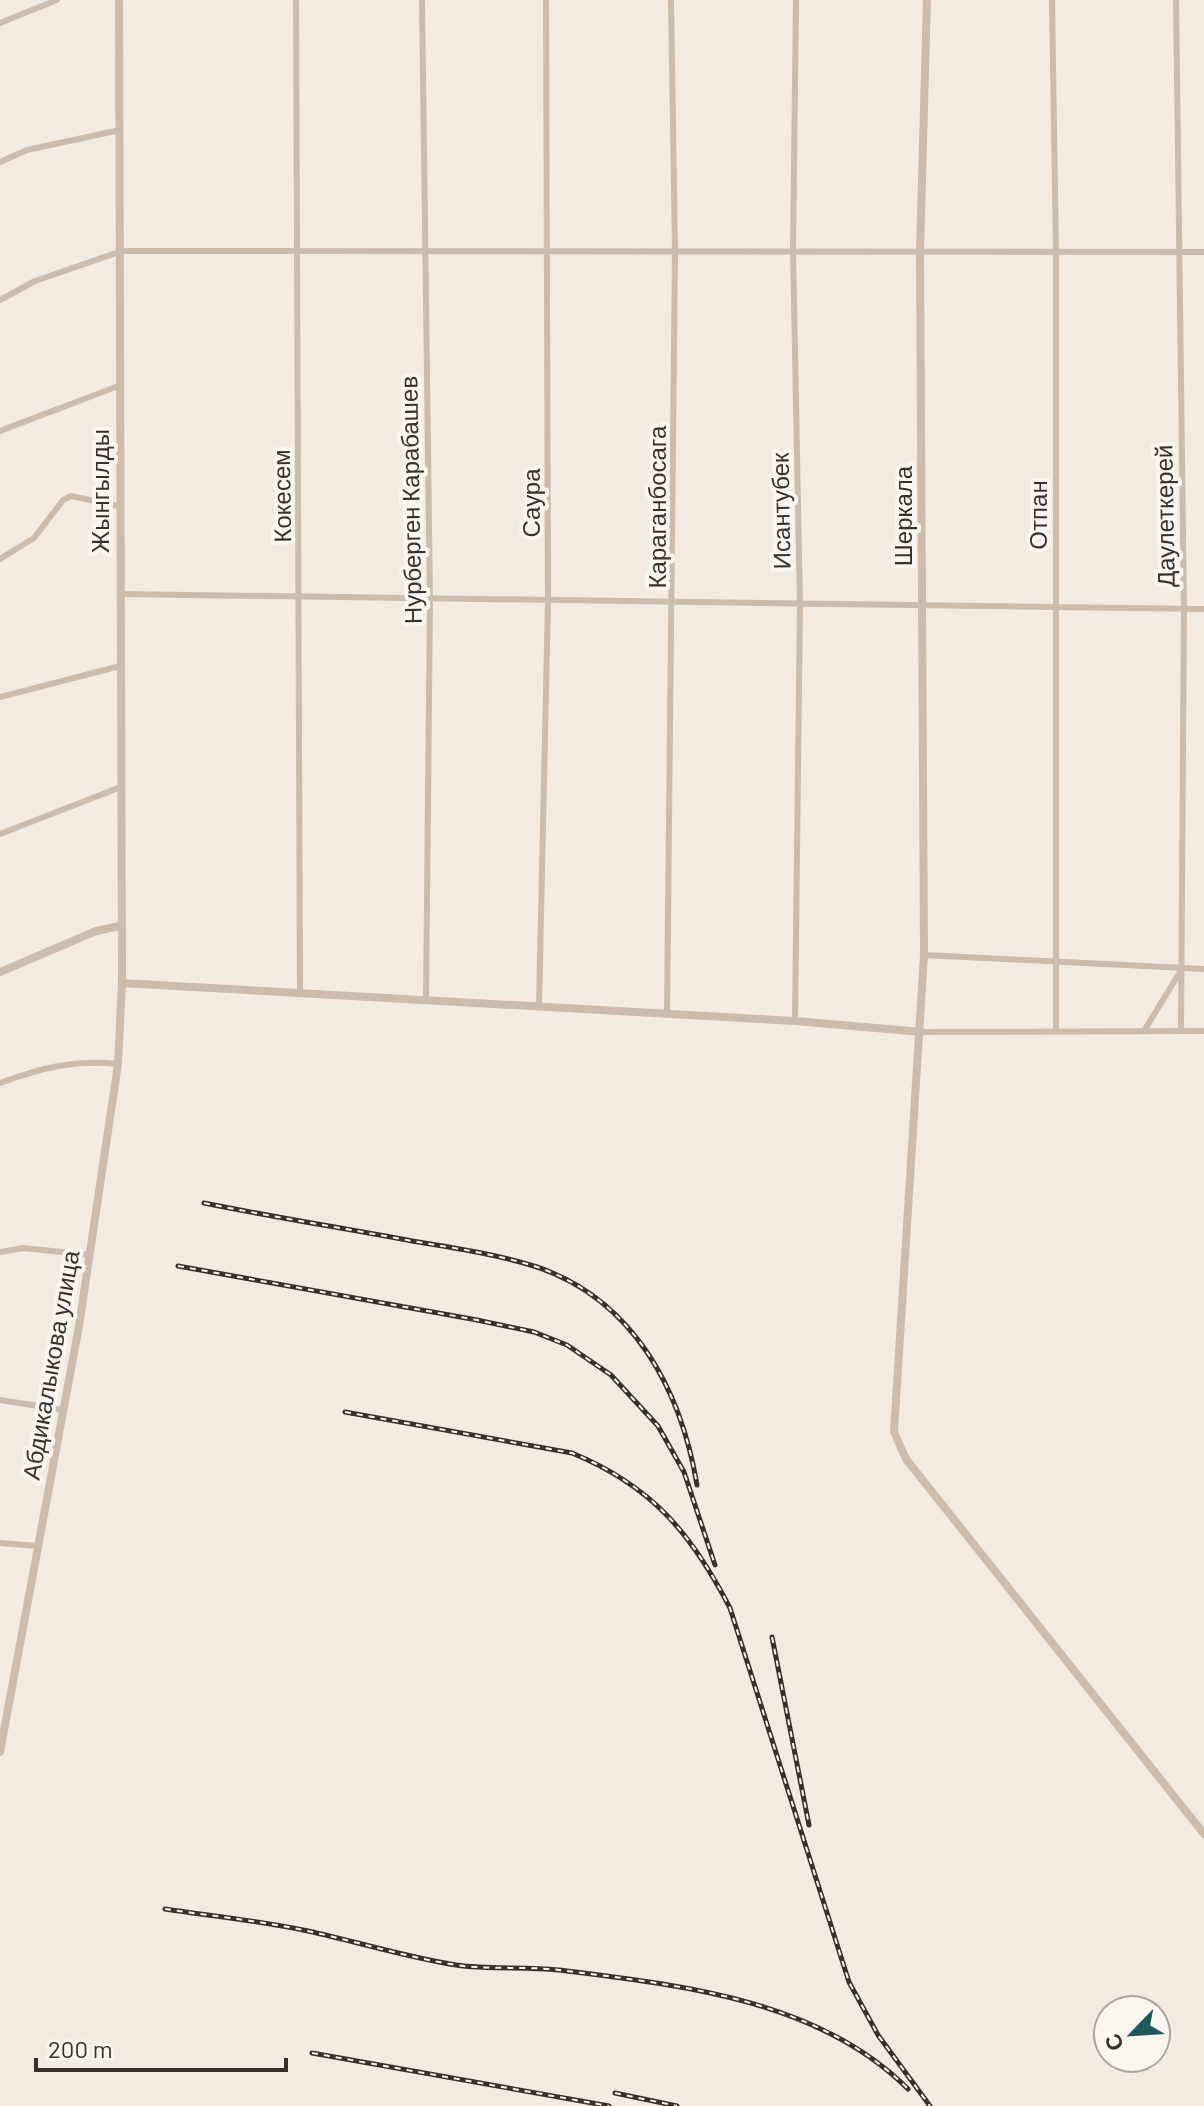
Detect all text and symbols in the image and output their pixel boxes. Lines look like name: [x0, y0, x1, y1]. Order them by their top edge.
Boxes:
street label: Нурберген Карабашев: [393, 376, 427, 624]
street label: Караганбосага: [642, 425, 671, 588]
street label: Жынгылды: [85, 429, 114, 553]
street label: Даулеткерей: [1148, 444, 1180, 588]
street label: Кокесем: [266, 449, 296, 543]
street label: Исантубек: [764, 452, 796, 570]
street label: Шеркала: [888, 465, 917, 566]
street label: Саура: [516, 468, 545, 538]
street label: Отпан: [1023, 480, 1052, 550]
street label: Абдикалыкова улица: [16, 1247, 85, 1482]
north arrow: [1092, 1994, 1172, 2074]
scale bar: [36, 2022, 286, 2072]
text: С: [1098, 2030, 1128, 2056]
text: 200 m: [48, 2034, 113, 2063]

